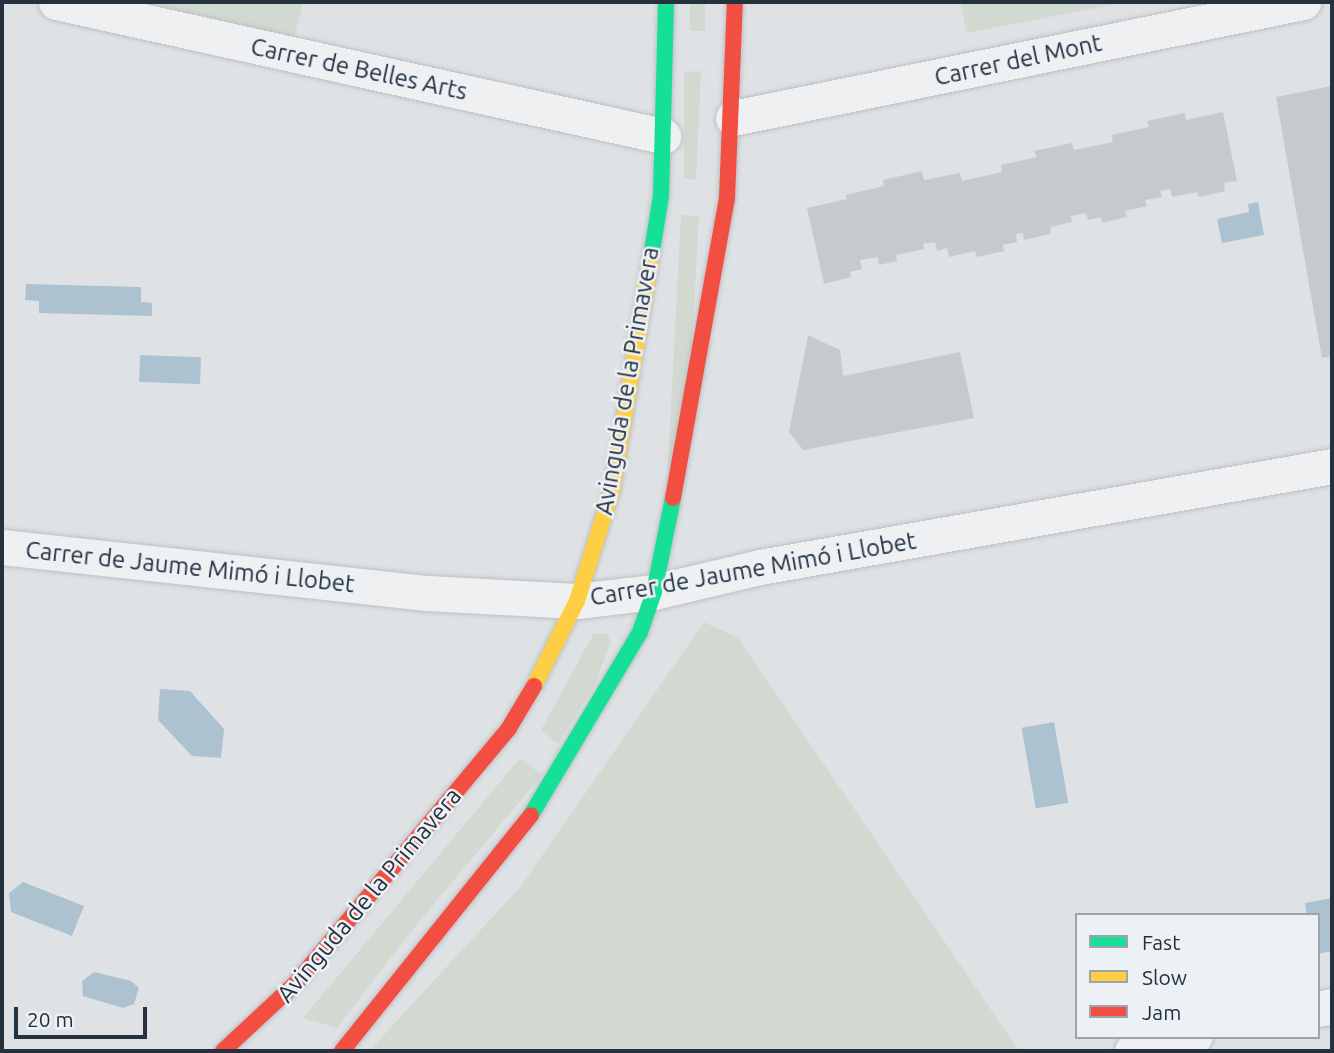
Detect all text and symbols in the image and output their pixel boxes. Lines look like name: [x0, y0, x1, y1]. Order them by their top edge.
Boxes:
street label: Carrer del Mont: [932, 28, 1104, 92]
street label: Carrer de Belles Arts: [248, 32, 470, 106]
street label: Avinguda de la Primavera: [589, 245, 665, 517]
street label: Carrer de Jaume Mimó i Llobet: [588, 526, 918, 612]
street label: Carrer de Jaume Mimó i Llobet: [24, 535, 356, 599]
street label: Avinguda de la Primavera: [271, 782, 467, 1008]
legend: [1075, 913, 1320, 1039]
text: Fast: [1142, 930, 1180, 954]
text: Slow: [1142, 965, 1187, 989]
scale bar: [18, 993, 150, 1038]
text: Jam: [1142, 1000, 1181, 1024]
text: 20 m: [27, 1007, 74, 1031]

